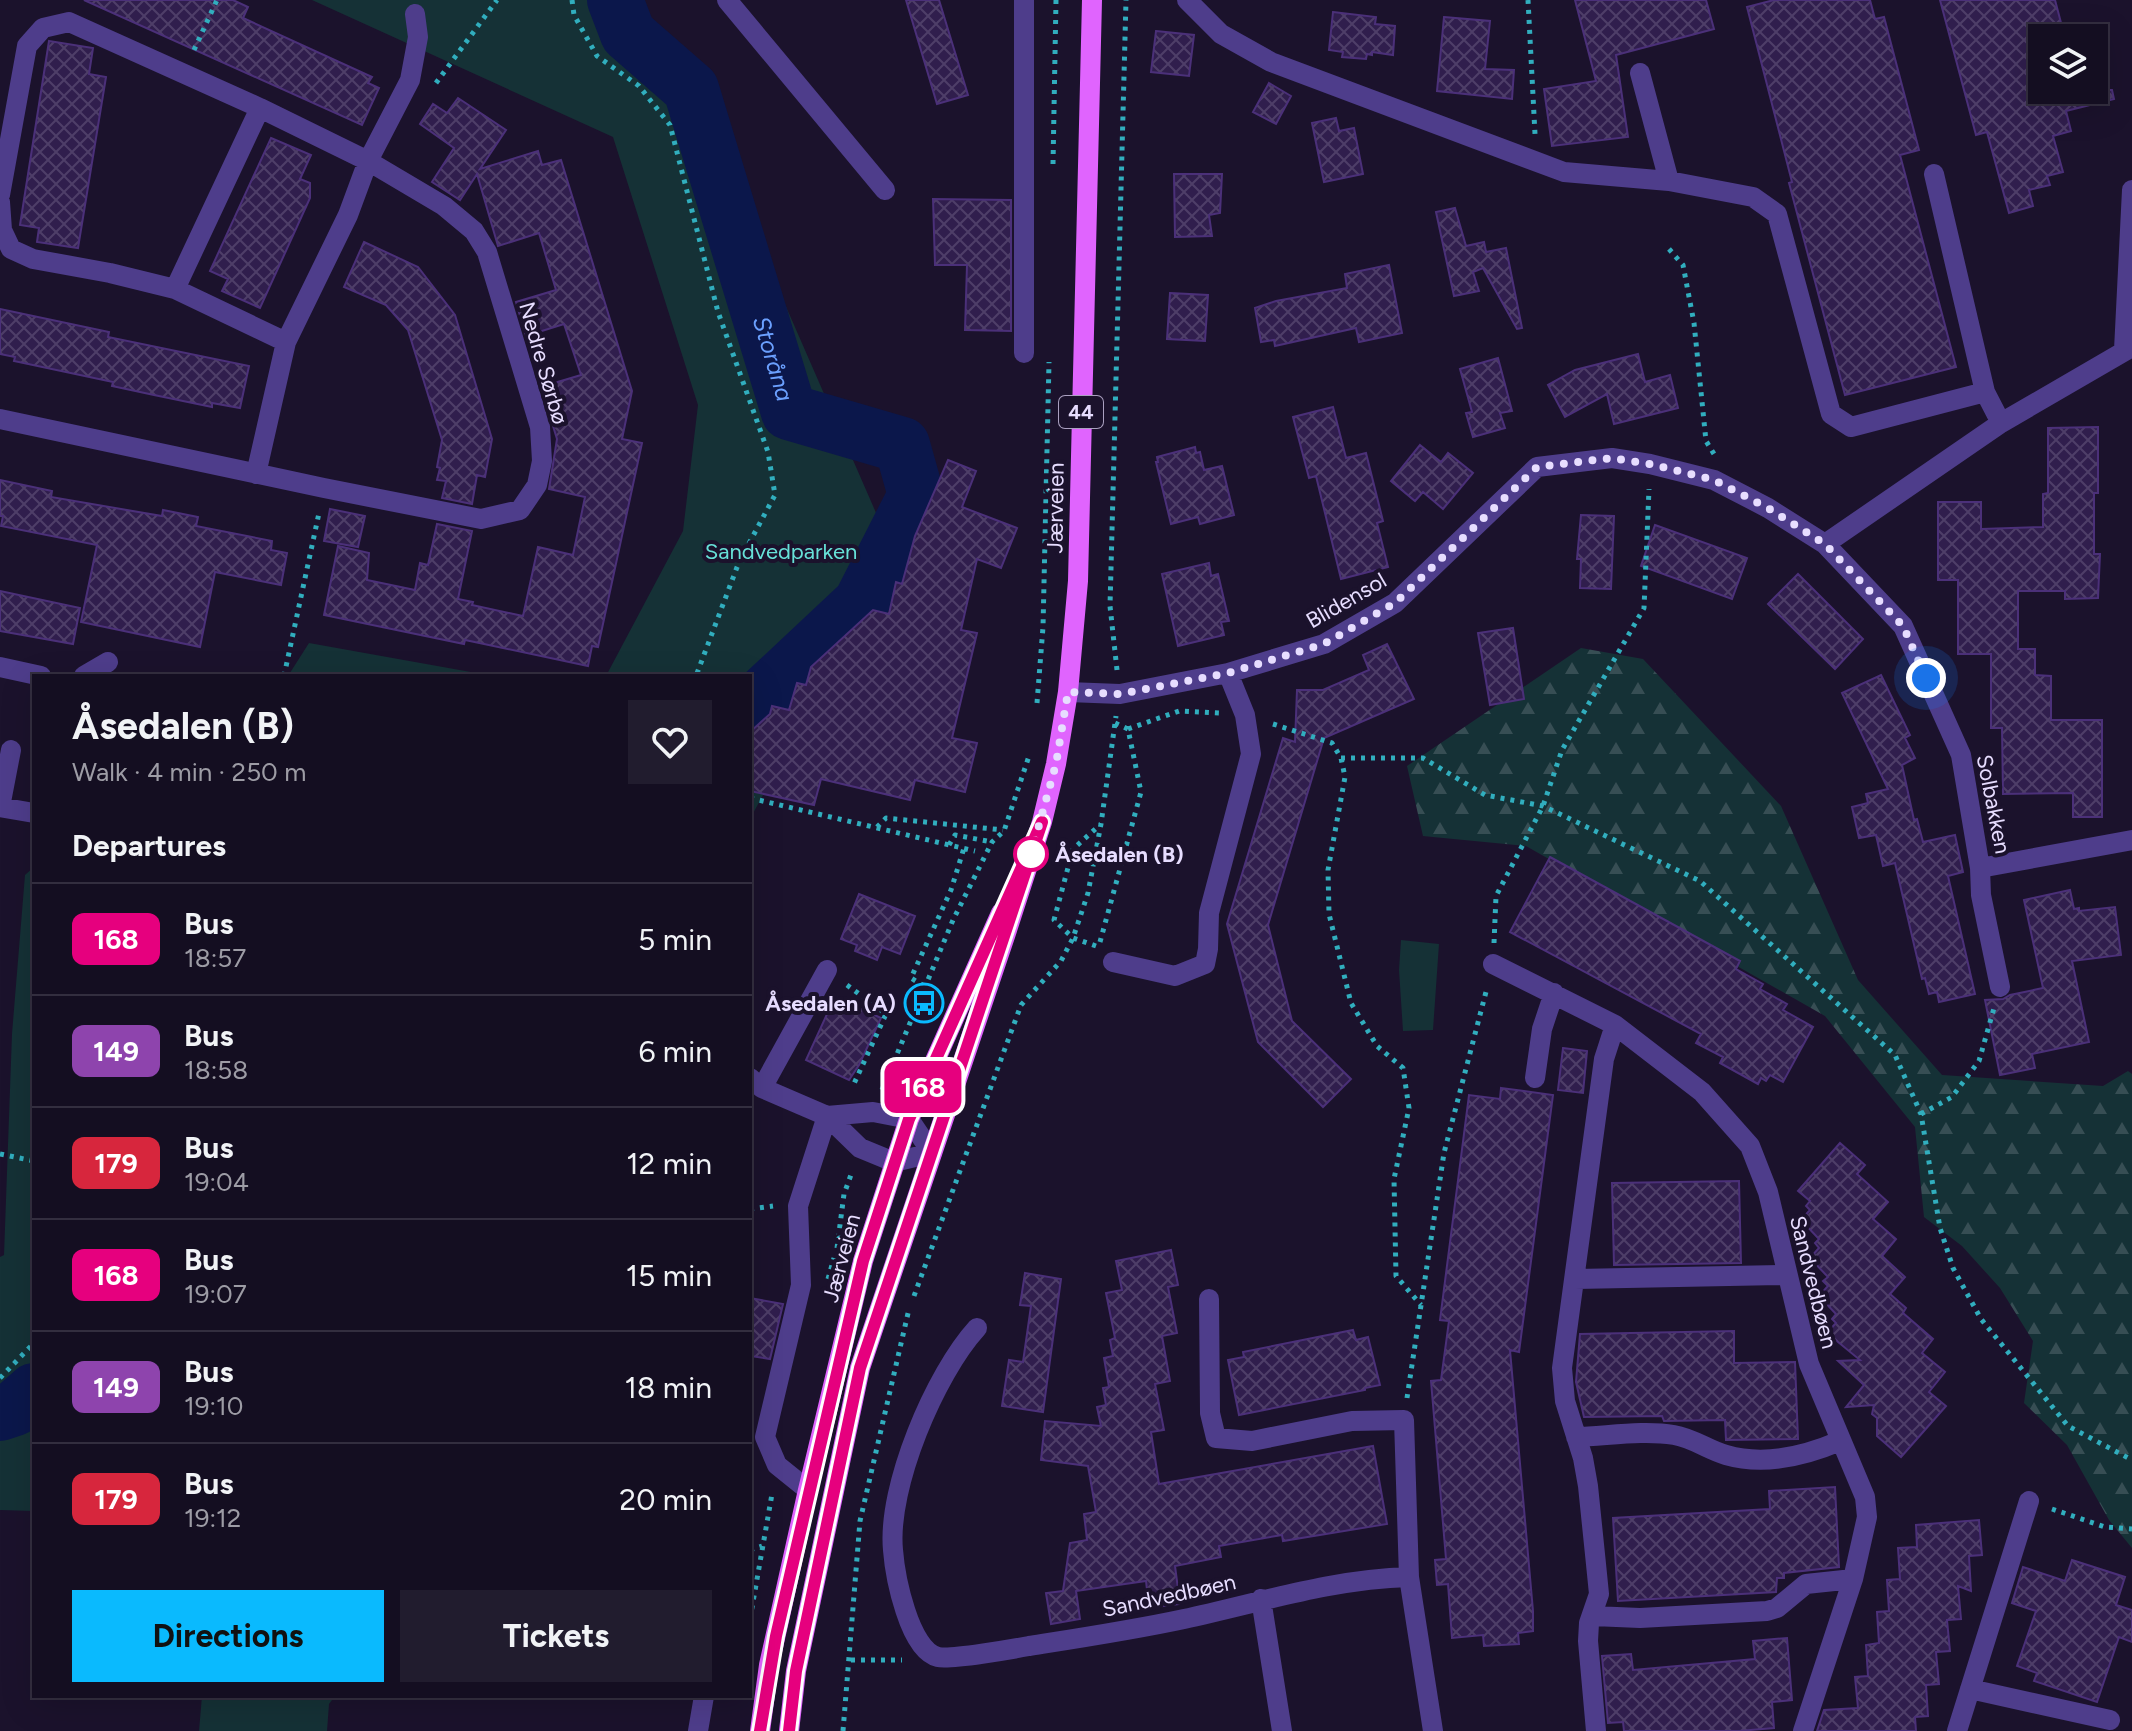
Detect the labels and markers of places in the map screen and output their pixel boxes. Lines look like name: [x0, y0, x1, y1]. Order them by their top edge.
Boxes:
marker: Åsedalen (B): [1014, 837, 1048, 871]
place label: Åsedalen (B): [1055, 841, 1184, 868]
bus stop icon: Åsedalen (A): [903, 982, 945, 1024]
place label: Åsedalen (A): [765, 990, 896, 1017]

